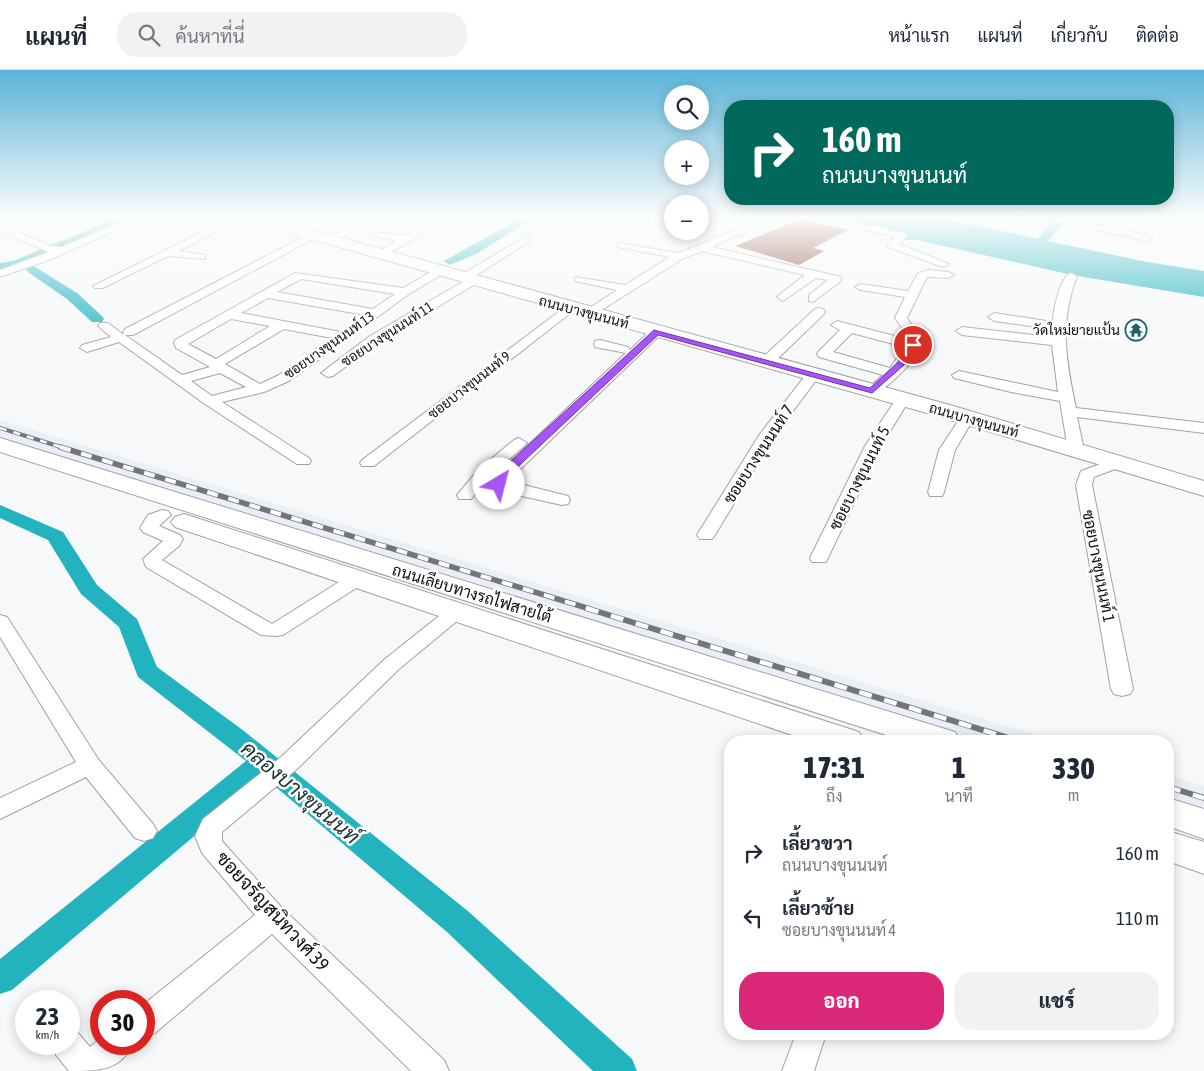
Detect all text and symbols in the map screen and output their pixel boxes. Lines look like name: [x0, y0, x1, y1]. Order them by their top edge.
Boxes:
search box: [117, 12, 467, 57]
icon: search: [135, 21, 163, 49]
text: แผนที่: [25, 23, 87, 50]
text: ค้นหาที่นี่: [175, 25, 245, 47]
text: หน้าแรก: [888, 25, 950, 46]
text: แผนที่: [978, 25, 1022, 46]
text: เกี่ยวกับ: [1050, 25, 1108, 46]
text: ติดต่อ: [1136, 25, 1179, 46]
map controls: [664, 85, 709, 240]
button: search: [664, 85, 709, 130]
text: 160 m: [822, 119, 901, 159]
icon: right: [739, 120, 804, 185]
button: +: [664, 140, 709, 185]
text: ถนนบางขุนนนท์: [822, 162, 967, 188]
button: −: [664, 195, 709, 240]
street label: ถนนบางขุนนนท์: [537, 291, 631, 334]
street label: ซอยบางขุนนนท์ 11: [337, 297, 437, 371]
street label: ซอยบางขุนนนท์ 13: [280, 307, 378, 384]
temple icon: วัดใหม่ยายแป้น: [1124, 318, 1148, 342]
place label: วัดใหม่ยายแป้น: [1033, 321, 1120, 338]
pin: [892, 324, 934, 366]
icon: arrive: [899, 331, 927, 359]
street label: ซอยบางขุนนนท์ 9: [424, 347, 514, 424]
street label: ถนนบางขุนนนท์: [927, 399, 1021, 442]
street label: ซอยบางขุนนนท์ 7: [717, 400, 799, 508]
street label: ซอยบางขุนนนท์ 5: [822, 422, 896, 534]
position arrow: [472, 457, 524, 509]
street label: ซอยบางขุนนนท์ 1: [1076, 508, 1122, 624]
street label: ถนนเลียบทางรถไฟสายใต้: [390, 558, 555, 626]
water label: คลองบางขุนนนท์: [235, 735, 368, 852]
text: 17:31: [803, 750, 865, 784]
text: 1: [952, 750, 966, 784]
text: 330: [1052, 751, 1095, 785]
text: m: [1068, 786, 1079, 804]
text: ถึง: [826, 787, 843, 805]
text: นาที: [944, 787, 973, 805]
text: เลี้ยวขวา: [782, 832, 853, 854]
icon: right: [739, 839, 767, 867]
text: 160 m: [1116, 842, 1159, 864]
street label: ซอยจรัญสนิทวงศ์ 39: [211, 846, 335, 976]
text: ถนนบางขุนนนท์: [782, 856, 888, 874]
text: เลี้ยวซ้าย: [782, 897, 854, 919]
icon: left: [739, 904, 767, 932]
text: 110 m: [1116, 907, 1159, 929]
text: ซอยบางขุนนนท์ 4: [782, 921, 896, 939]
button: ออก: [739, 972, 944, 1030]
button: แชร์: [954, 972, 1159, 1030]
speed limit sign: 30: [90, 990, 155, 1055]
text: 23: [36, 1002, 59, 1030]
text: km/h: [36, 1028, 59, 1042]

